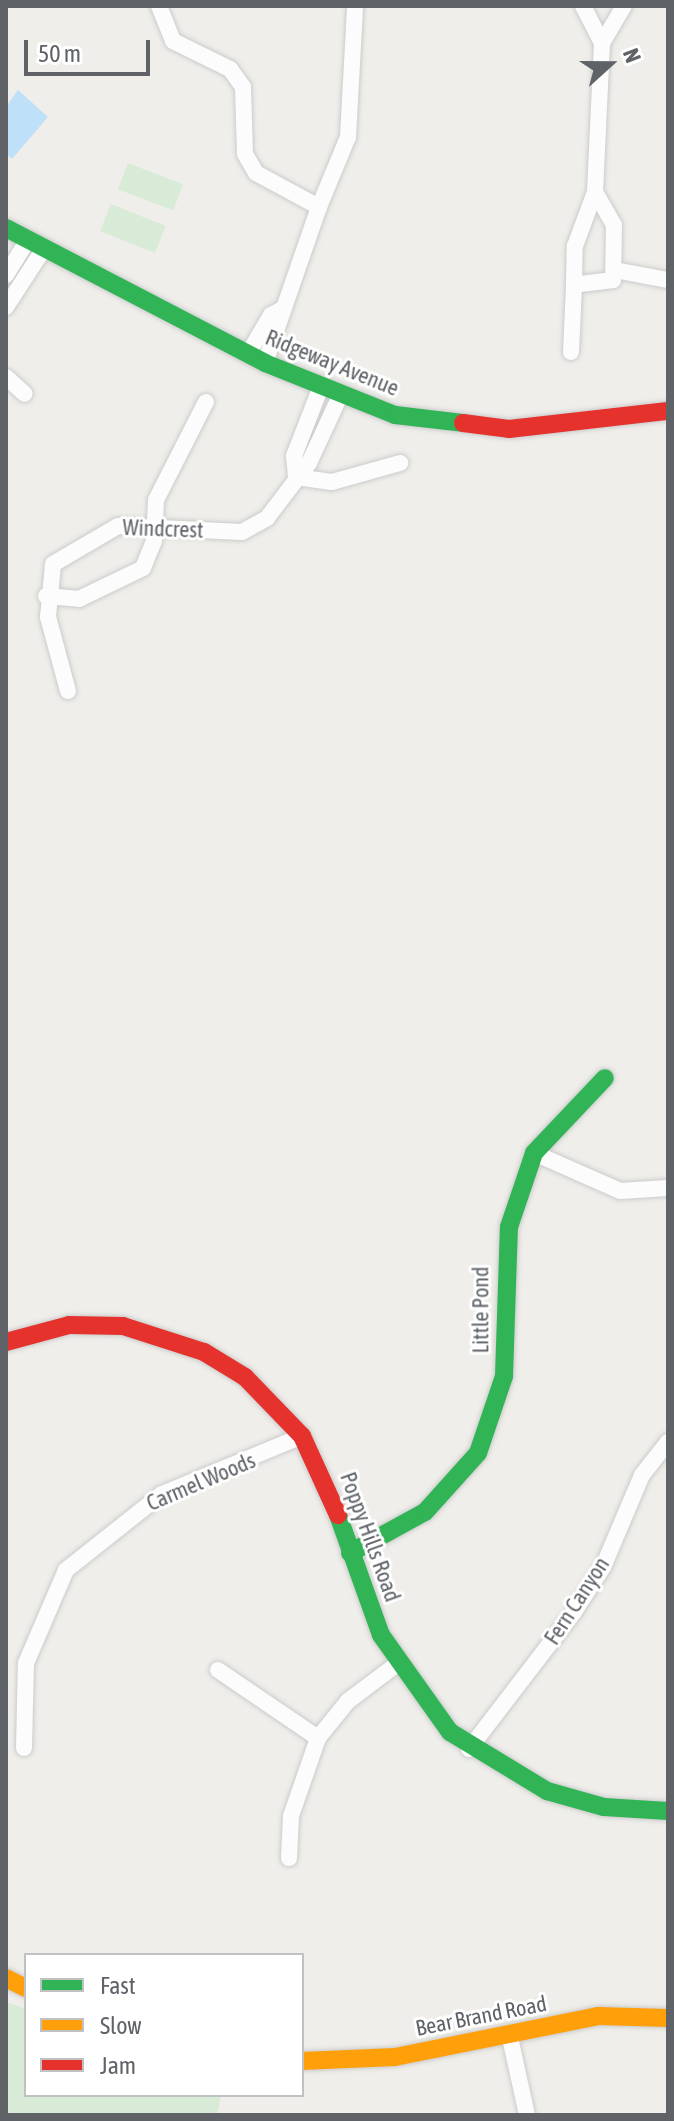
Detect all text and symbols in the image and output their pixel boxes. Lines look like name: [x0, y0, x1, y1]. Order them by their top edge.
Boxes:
scale bar: [28, 24, 154, 74]
north arrow: [570, 24, 650, 104]
text: 50 m: [38, 40, 81, 67]
text: N: [618, 45, 647, 66]
street label: Ridgeway Avenue: [262, 324, 402, 402]
street label: Windcrest: [122, 514, 204, 544]
street label: Little Pond: [468, 1267, 494, 1353]
street label: Carmel Woods: [143, 1447, 259, 1517]
street label: Poppy Hills Road: [334, 1469, 406, 1605]
street label: Fern Canyon: [539, 1552, 615, 1650]
legend: [24, 1953, 304, 2097]
text: Fast: [100, 1972, 136, 1999]
street label: Bear Brand Road: [413, 1990, 549, 2042]
text: Slow: [100, 2012, 142, 2039]
text: Jam: [100, 2052, 136, 2079]

